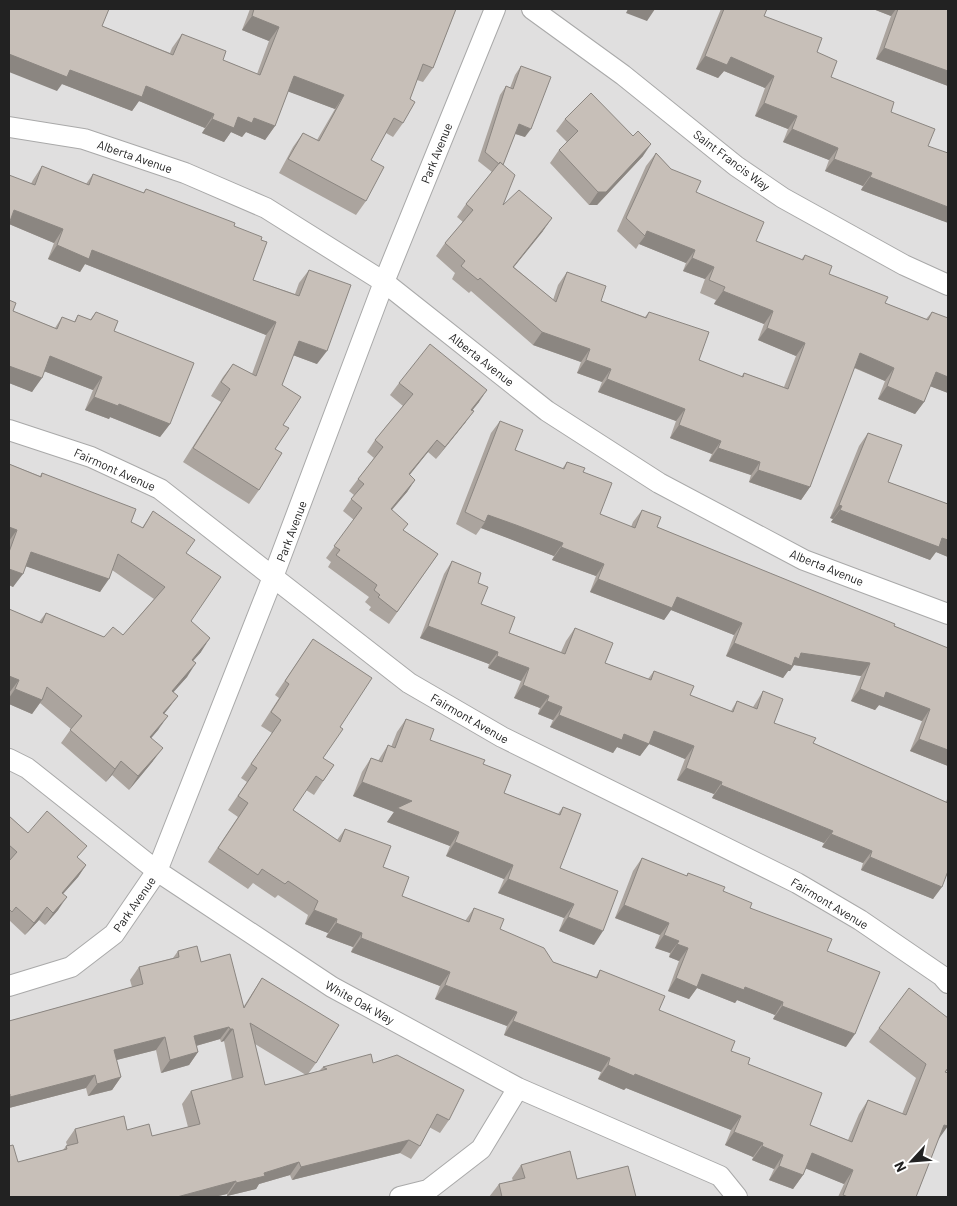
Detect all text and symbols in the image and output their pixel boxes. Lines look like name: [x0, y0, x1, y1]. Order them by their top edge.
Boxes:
street label: Park Avenue: [417, 121, 455, 185]
street label: Saint Francis Way: [691, 127, 773, 194]
street label: Alberta Avenue: [96, 137, 174, 175]
street label: Alberta Avenue: [447, 329, 517, 389]
street label: Fairmont Avenue: [72, 445, 158, 493]
street label: Park Avenue: [273, 499, 309, 563]
street label: Alberta Avenue: [788, 546, 866, 588]
street label: Fairmont Avenue: [429, 690, 511, 746]
street label: Park Avenue: [110, 874, 158, 934]
street label: Fairmont Avenue: [789, 874, 871, 932]
street label: White Oak Way: [323, 977, 397, 1027]
north arrow: [887, 1136, 937, 1186]
text: N: [890, 1159, 910, 1175]

